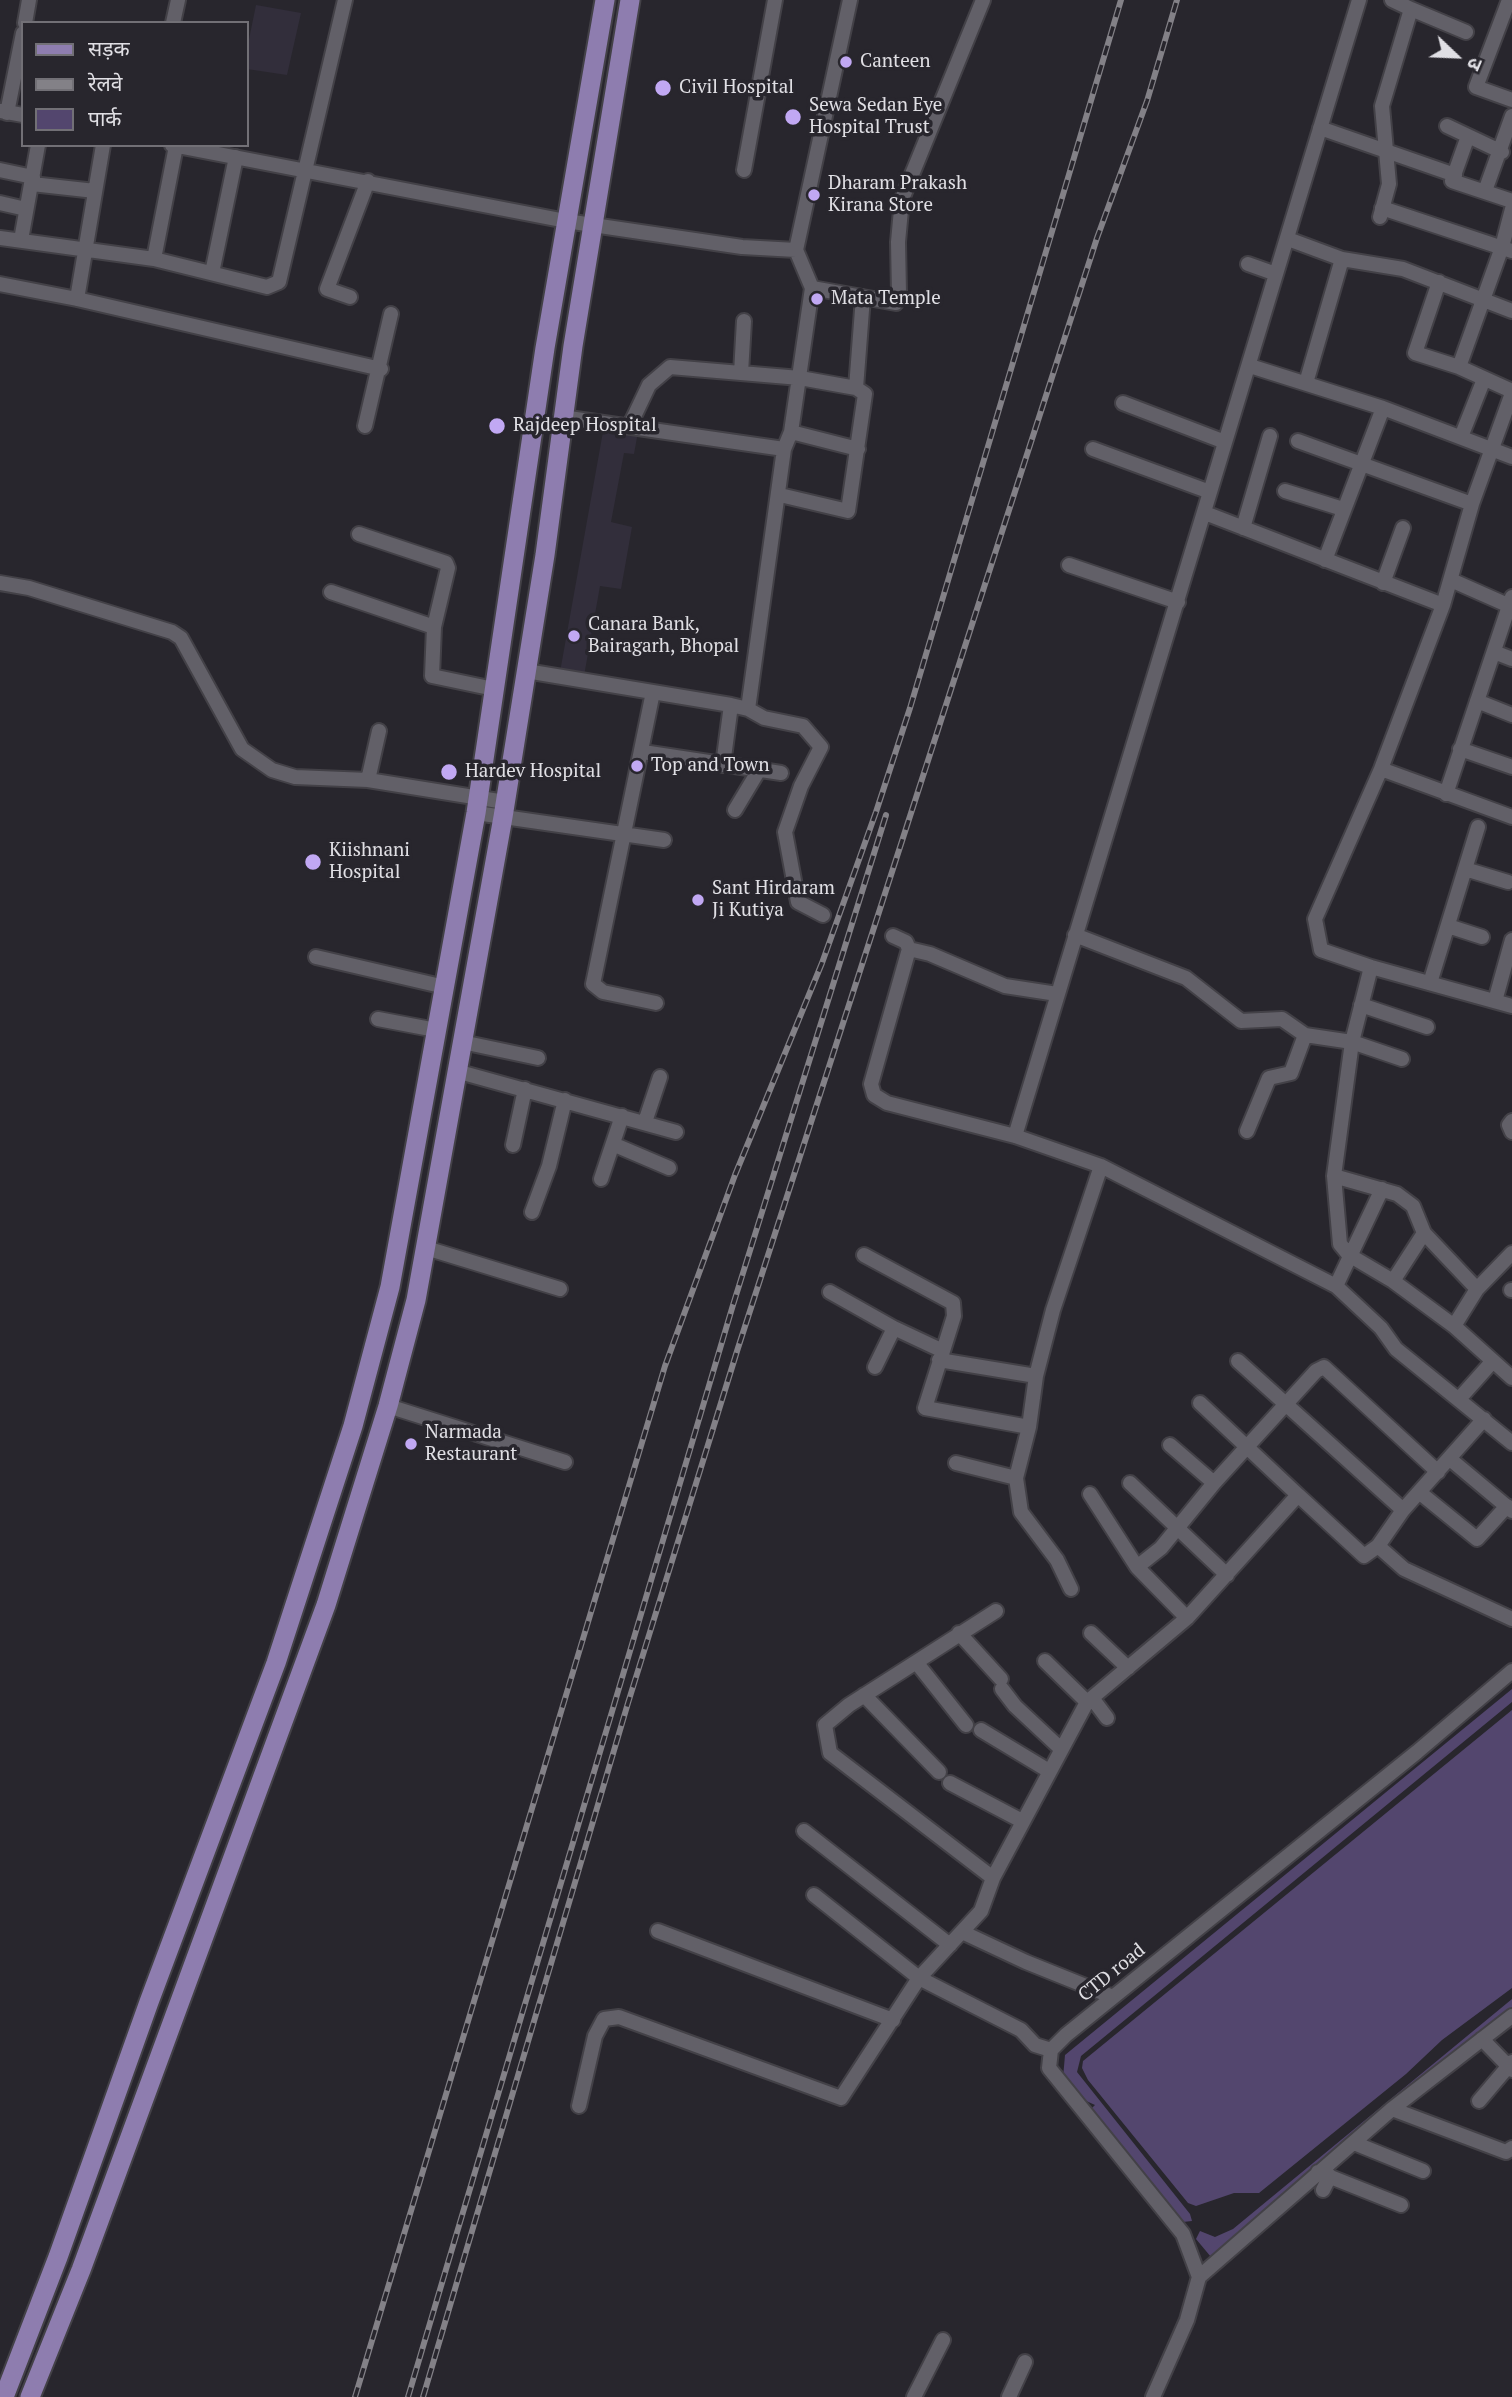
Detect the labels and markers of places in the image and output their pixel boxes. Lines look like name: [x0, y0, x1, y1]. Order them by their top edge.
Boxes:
place label: Canteen: [860, 51, 931, 73]
marker: Canteen: [838, 54, 854, 70]
place label: Civil Hospital: [679, 77, 794, 99]
marker: Civil Hospital: [653, 78, 673, 98]
place label: Sewa Sedan Eye Hospital Trust: [809, 95, 942, 139]
marker: Sewa Sedan Eye Hospital Trust: [783, 107, 803, 127]
place label: Dharam Prakash Kirana Store: [828, 173, 967, 217]
marker: Dharam Prakash Kirana Store: [806, 187, 822, 203]
place label: Mata Temple: [831, 288, 941, 310]
marker: Mata Temple: [809, 291, 825, 307]
place label: Rajdeep Hospital: [513, 415, 657, 437]
marker: Rajdeep Hospital: [487, 416, 507, 436]
place label: Canara Bank, Bairagarh, Bhopal: [588, 614, 739, 658]
marker: Canara Bank, Bairagarh, Bhopal: [566, 628, 582, 644]
place label: Top and Town: [651, 755, 769, 777]
marker: Top and Town: [629, 758, 645, 774]
place label: Hardev Hospital: [465, 761, 601, 783]
marker: Hardev Hospital: [439, 762, 459, 782]
place label: Kiishnani Hospital: [329, 840, 410, 884]
marker: Kiishnani Hospital: [303, 852, 323, 872]
place label: Sant Hirdaram Ji Kutiya: [712, 878, 835, 922]
marker: Sant Hirdaram Ji Kutiya: [690, 892, 706, 908]
place label: Narmada Restaurant: [425, 1422, 517, 1466]
marker: Narmada Restaurant: [403, 1436, 419, 1452]

